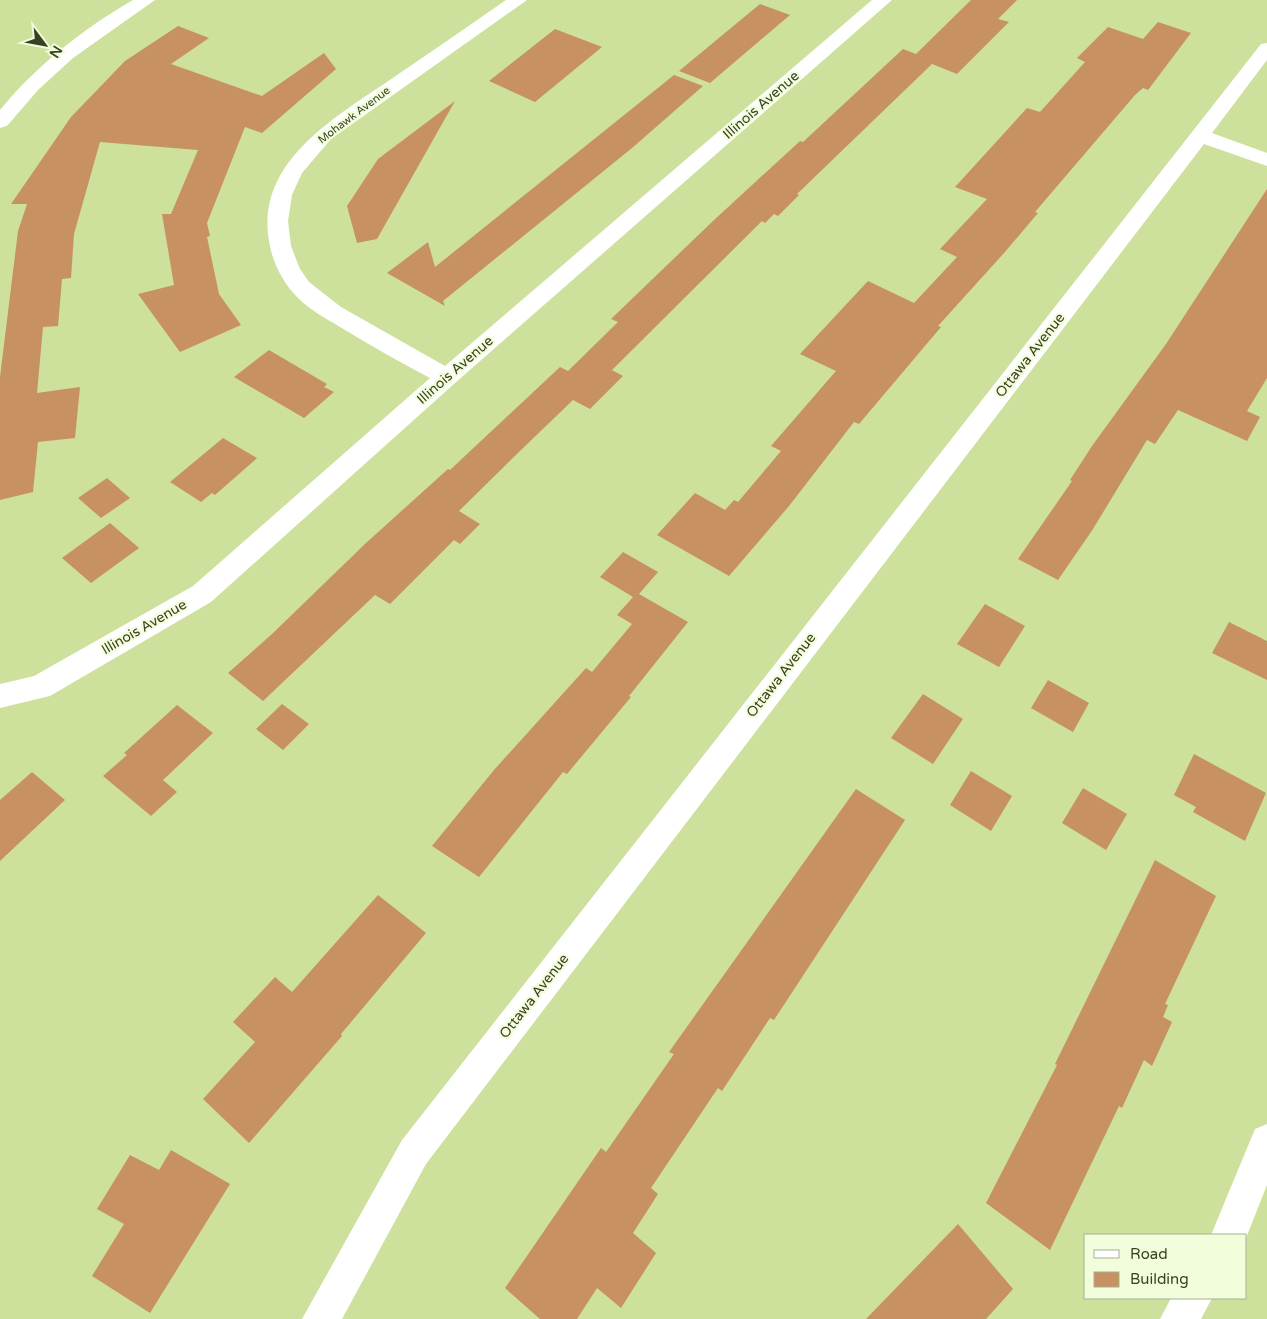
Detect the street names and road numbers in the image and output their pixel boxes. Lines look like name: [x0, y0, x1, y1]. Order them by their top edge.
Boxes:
street label: Illinois Avenue: [719, 67, 803, 143]
street label: Mohawk Avenue: [315, 84, 393, 146]
street label: Ottawa Avenue: [992, 309, 1068, 401]
street label: Illinois Avenue: [413, 332, 497, 408]
street label: Illinois Avenue: [98, 596, 190, 658]
street label: Ottawa Avenue: [743, 629, 819, 721]
street label: Ottawa Avenue: [496, 950, 572, 1042]

